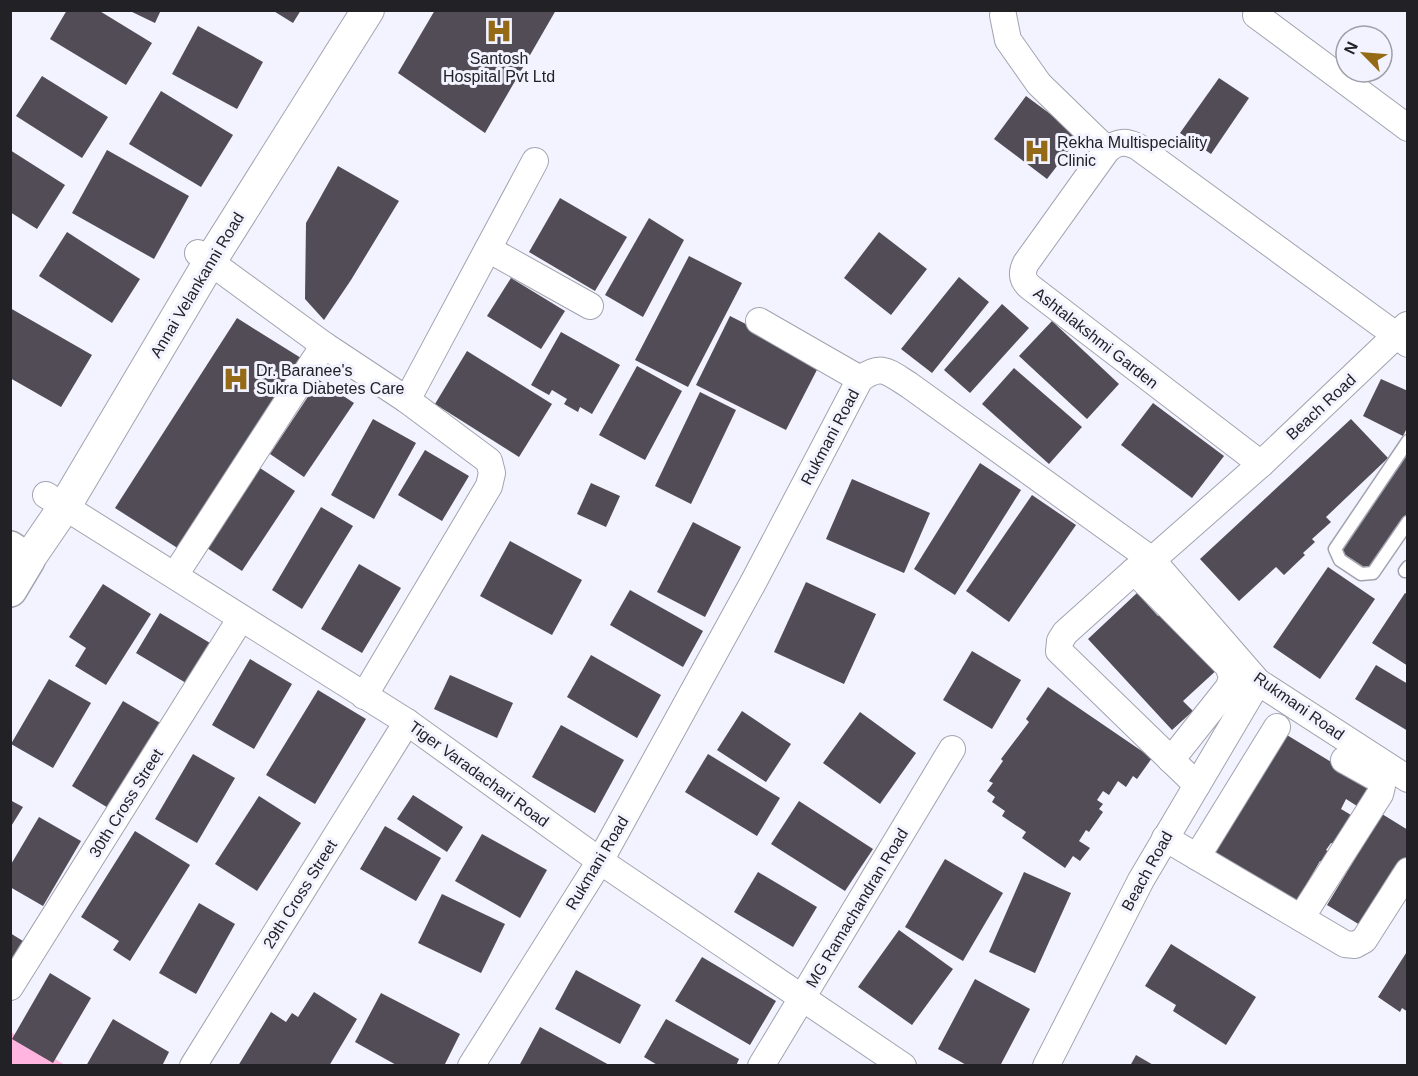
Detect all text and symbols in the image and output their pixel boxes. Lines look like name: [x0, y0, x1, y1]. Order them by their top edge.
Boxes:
hospital icon: Santosh Hospital Pvt Ltd: [484, 16, 514, 46]
north arrow: [1334, 24, 1394, 84]
text: N: [1341, 39, 1361, 57]
place label: Santosh Hospital Pvt Ltd: [443, 50, 555, 85]
place label: Rekha Multispeciality Clinic: [1057, 134, 1207, 169]
hospital icon: Rekha Multispeciality Clinic: [1022, 136, 1052, 166]
street label: Annai Velankanni Road: [147, 209, 247, 361]
street label: Ashtalakshmi Garden: [1030, 284, 1162, 392]
place label: Dr. Baranee's Sukra Diabetes Care: [256, 362, 405, 397]
hospital icon: Dr. Baranee's Sukra Diabetes Care: [221, 364, 251, 394]
street label: Beach Road: [1283, 371, 1359, 443]
street label: Rukmani Road: [798, 386, 862, 488]
street label: Rukmani Road: [1251, 669, 1347, 743]
street label: Tiger Varadachari Road: [406, 718, 552, 830]
street label: 30th Cross Street: [86, 745, 166, 860]
street label: Rukmani Road: [562, 813, 632, 913]
street label: MG Ramachandran Road: [803, 825, 911, 991]
street label: Beach Road: [1118, 828, 1176, 914]
street label: 29th Cross Street: [260, 836, 340, 951]

